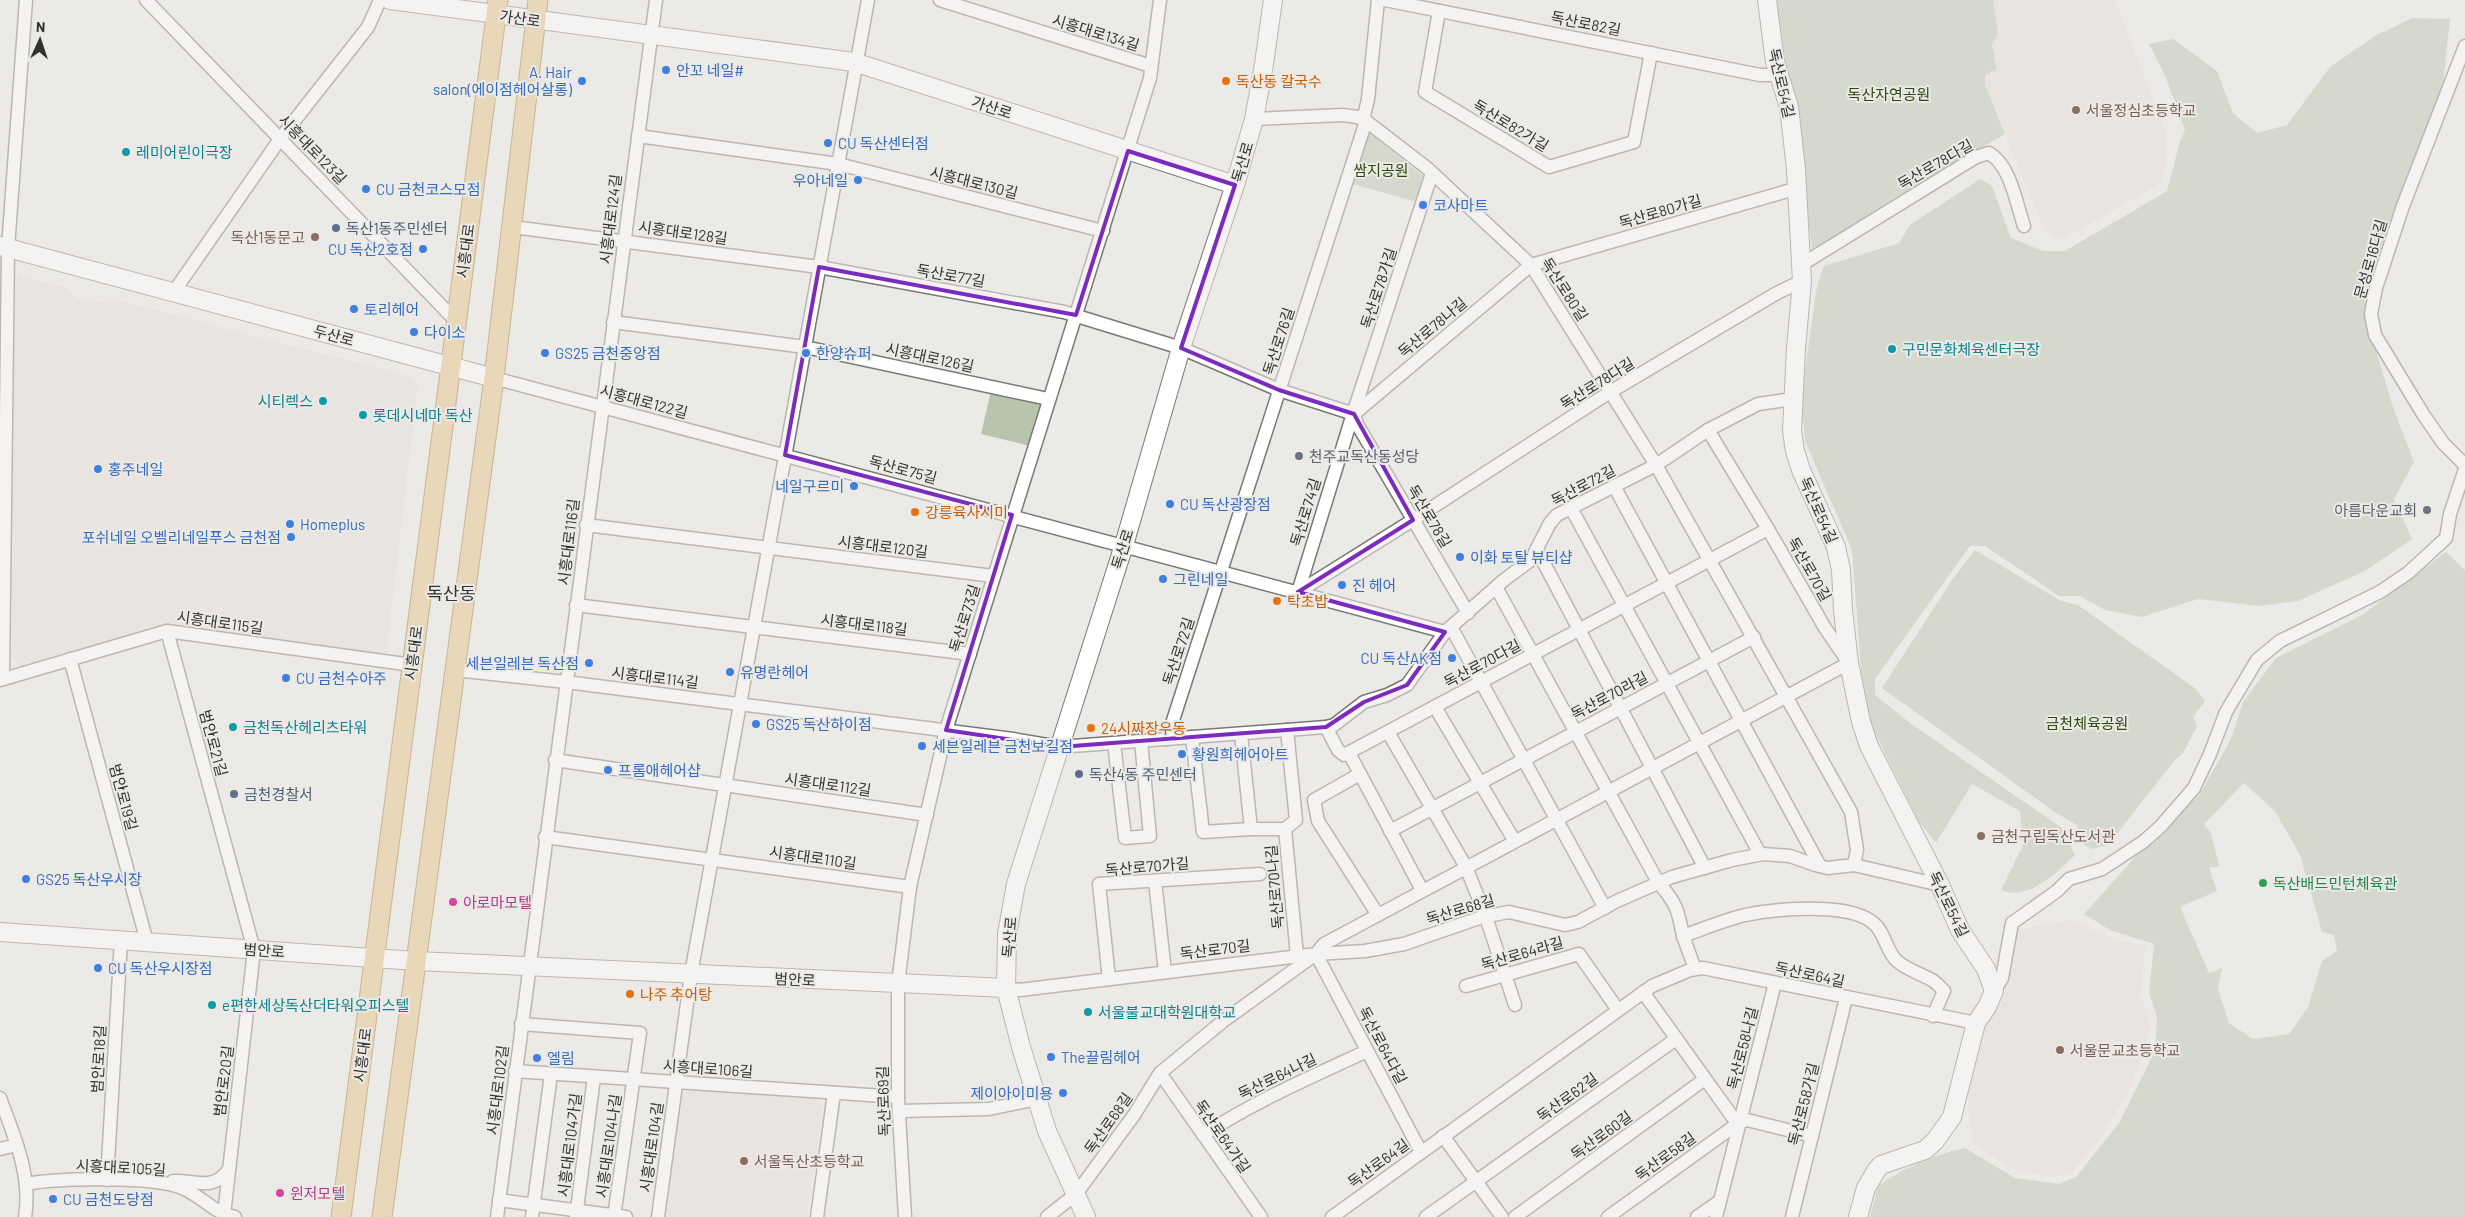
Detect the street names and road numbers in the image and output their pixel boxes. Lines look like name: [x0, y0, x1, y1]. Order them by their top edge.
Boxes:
street label: 가산로: [498, 6, 542, 30]
street label: 독산로82길: [1549, 7, 1623, 39]
street label: 시흥대로134길: [1050, 10, 1142, 54]
street label: 독산로54길: [1765, 46, 1799, 120]
street label: 가산로: [970, 92, 1014, 122]
street label: 독산로82가길: [1470, 95, 1552, 155]
street label: 시흥대로123길: [275, 110, 351, 188]
street label: 독산로78다길: [1894, 135, 1976, 193]
street label: 독산로: [1228, 140, 1256, 184]
street label: 시흥대로130길: [928, 162, 1020, 202]
street label: 시흥대로124길: [596, 173, 624, 265]
street label: 독산로80가길: [1617, 191, 1703, 231]
street label: 시흥대로128길: [637, 217, 729, 247]
street label: 문성로16다길: [2350, 217, 2390, 301]
street label: 시흥대로: [453, 223, 477, 279]
street label: 독산로78가길: [1356, 245, 1400, 331]
street label: 독산로80길: [1538, 254, 1592, 324]
street label: 독산로77길: [915, 260, 987, 290]
street label: 독산로78나길: [1394, 293, 1470, 361]
street label: 독산로76길: [1259, 305, 1297, 377]
street label: 두산로: [312, 321, 356, 349]
street label: 시흥대로126길: [884, 339, 976, 375]
street label: 독산로78다길: [1557, 353, 1637, 413]
street label: 시흥대로122길: [598, 381, 690, 421]
street label: 독산로75길: [867, 451, 939, 487]
street label: 독산로72길: [1548, 461, 1618, 509]
street label: 독산로54길: [1796, 474, 1842, 546]
street label: 독산로74길: [1286, 476, 1324, 548]
street label: 독산로78길: [1404, 481, 1456, 551]
street label: 시흥대로116길: [554, 498, 582, 586]
street label: 독산로: [1107, 527, 1137, 571]
street label: 시흥대로120길: [837, 532, 929, 560]
street label: 독산로70길: [1785, 534, 1835, 604]
street label: 독산로73길: [945, 582, 983, 654]
street label: 시흥대로115길: [176, 607, 264, 637]
street label: 시흥대로118길: [820, 610, 908, 638]
street label: 독산로72길: [1159, 615, 1197, 687]
street label: 시흥대로: [401, 625, 425, 681]
street label: 독산로70다길: [1440, 635, 1524, 691]
street label: 시흥대로114길: [610, 663, 700, 691]
street label: 독산로70라길: [1567, 667, 1651, 723]
street label: 범안로21길: [196, 708, 232, 778]
street label: 범안로19길: [106, 762, 142, 832]
street label: 시흥대로112길: [783, 769, 873, 799]
street label: 시흥대로110길: [768, 842, 858, 872]
street label: 독산로70나길: [1261, 844, 1287, 930]
street label: 독산로70가길: [1104, 853, 1190, 879]
street label: 독산로54길: [1925, 868, 1973, 940]
street label: 독산로68길: [1424, 890, 1496, 928]
street label: 독산로: [998, 916, 1020, 958]
street label: 독산로64라길: [1479, 933, 1565, 973]
street label: 독산로70길: [1179, 936, 1251, 962]
street label: 범안로: [243, 940, 285, 960]
street label: 독산로64길: [1773, 958, 1847, 990]
street label: 범안로: [774, 969, 816, 989]
street label: 독산로64다길: [1355, 1003, 1411, 1087]
street label: 독산로58나길: [1723, 1005, 1761, 1091]
street label: 범안로18길: [87, 1024, 109, 1094]
street label: 시흥대로: [350, 1027, 374, 1083]
street label: 범안로20길: [210, 1044, 236, 1118]
street label: 시흥대로102길: [483, 1044, 511, 1136]
street label: 독산로64나길: [1235, 1049, 1319, 1103]
street label: 시흥대로106길: [662, 1056, 754, 1080]
street label: 독산로58가길: [1784, 1061, 1822, 1147]
street label: 독산로69길: [873, 1065, 893, 1137]
street label: 독산로62길: [1533, 1069, 1601, 1125]
street label: 독산로68길: [1080, 1089, 1136, 1157]
street label: 시흥대로104가길: [554, 1092, 584, 1198]
street label: 시흥대로104나길: [592, 1093, 624, 1199]
street label: 독산로64가길: [1191, 1096, 1255, 1176]
street label: 시흥대로104길: [636, 1101, 666, 1193]
street label: 독산로60길: [1567, 1107, 1635, 1163]
street label: 독산로58길: [1631, 1128, 1699, 1184]
street label: 독산로64길: [1344, 1135, 1412, 1191]
street label: 시흥대로105길: [75, 1156, 167, 1178]

